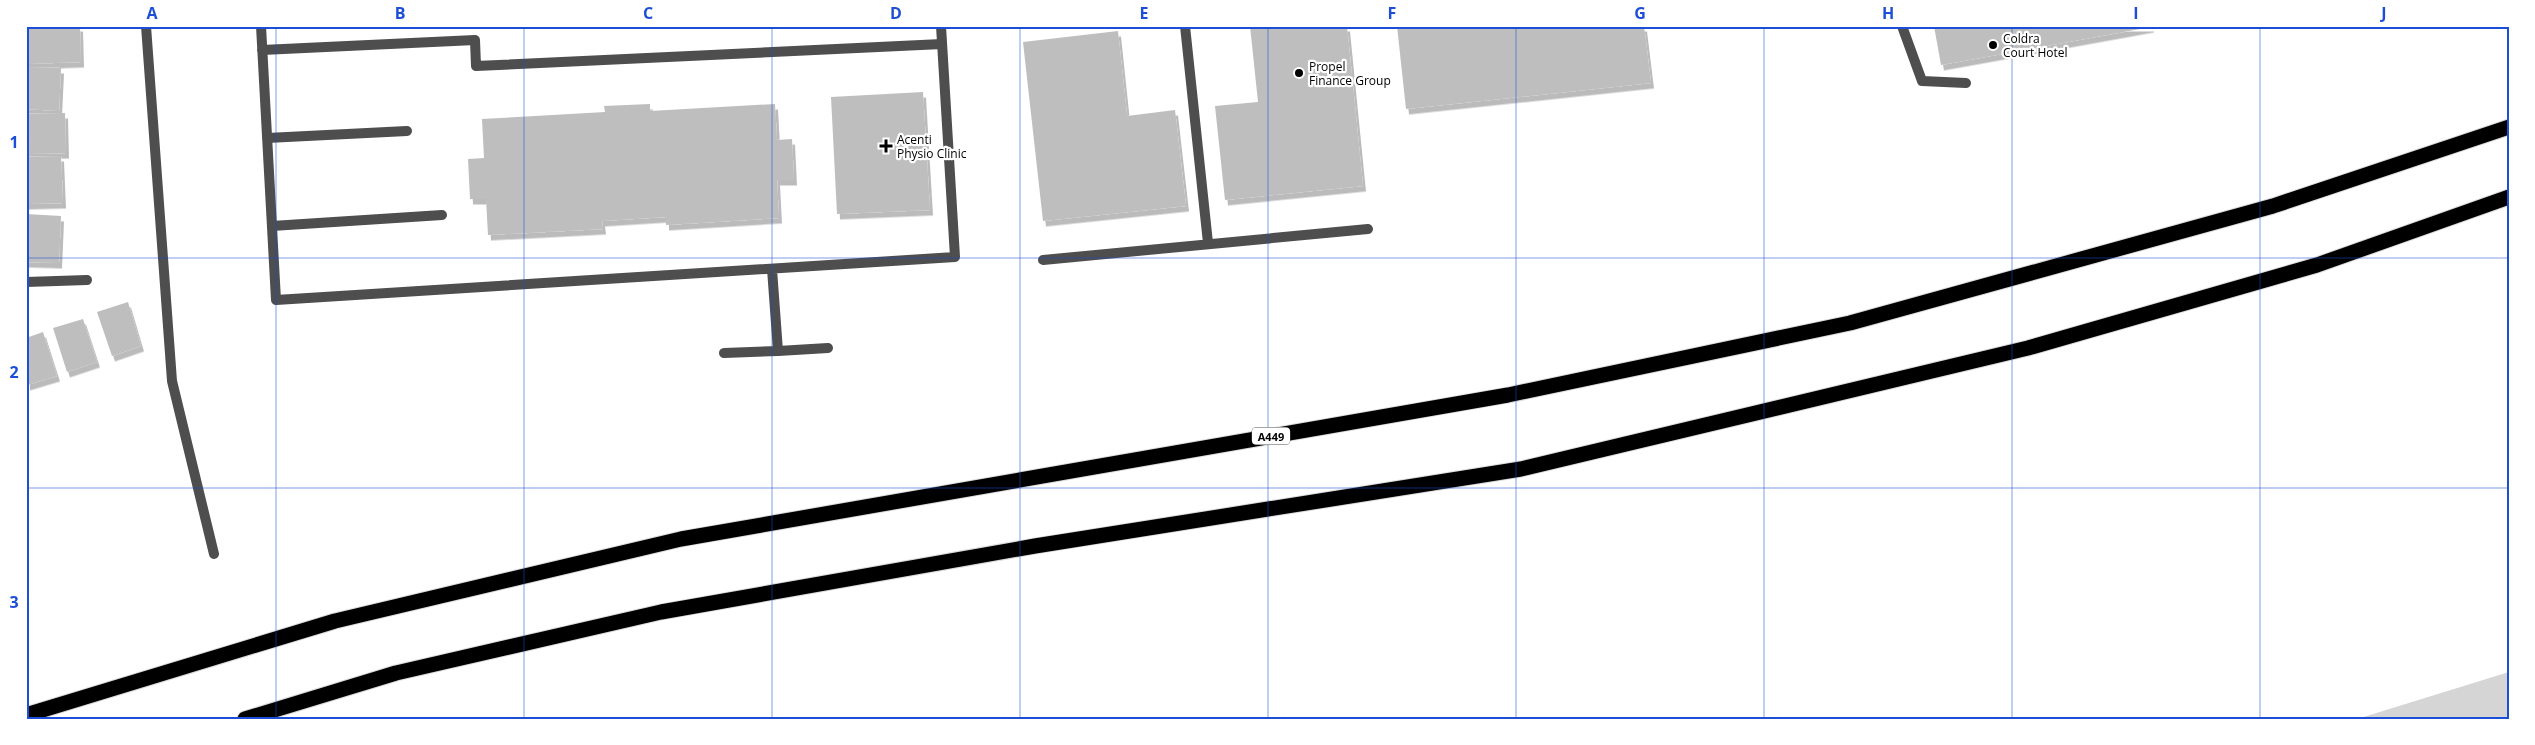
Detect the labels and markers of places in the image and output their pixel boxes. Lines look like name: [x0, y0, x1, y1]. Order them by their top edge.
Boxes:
place label: Coldra Court Hotel: [2003, 30, 2068, 61]
marker: Coldra Court Hotel: [1987, 39, 1999, 51]
place label: Propel Finance Group: [1309, 58, 1391, 89]
marker: Propel Finance Group: [1293, 67, 1305, 79]
place label: Acenti Physio Clinic: [897, 131, 967, 162]
marker: Acenti Physio Clinic: [879, 139, 893, 153]

